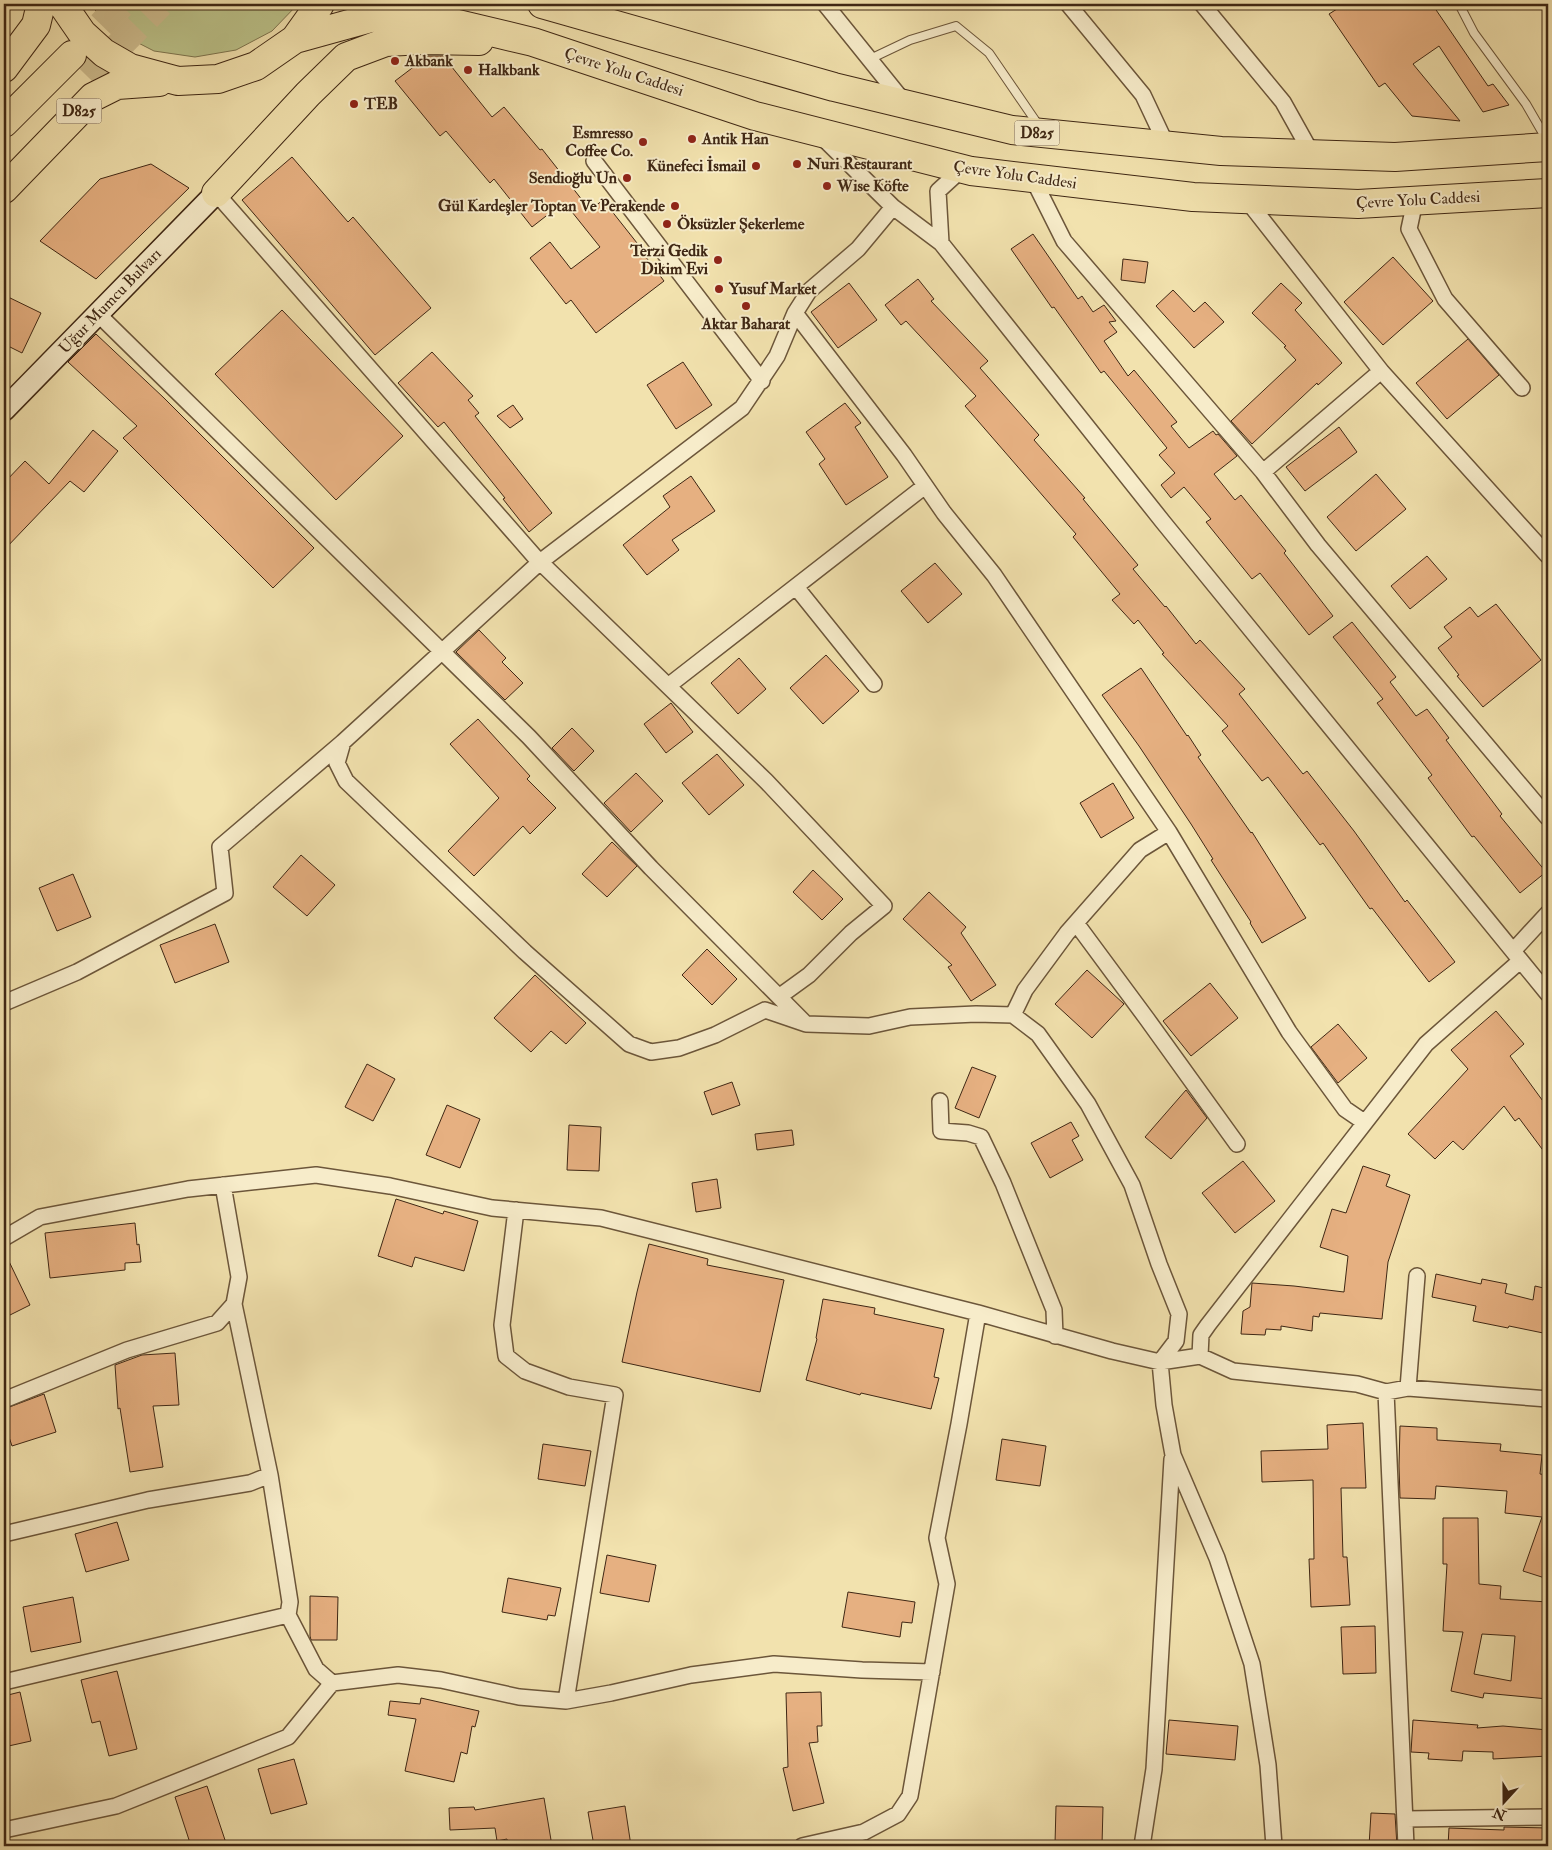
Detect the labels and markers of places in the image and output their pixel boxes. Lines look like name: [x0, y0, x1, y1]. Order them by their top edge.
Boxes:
place label: Akbank: [404, 51, 453, 71]
marker: Akbank: [389, 55, 401, 67]
place label: Halkbank: [478, 60, 540, 80]
marker: Halkbank: [462, 64, 474, 76]
place label: TEB: [363, 94, 398, 114]
marker: TEB: [348, 98, 360, 110]
place label: Esmresso Coffee Co.: [565, 123, 633, 161]
place label: Antik Han: [701, 129, 769, 149]
marker: Antik Han: [686, 133, 698, 145]
marker: Esmresso Coffee Co.: [637, 136, 649, 148]
place label: Nuri Restaurant: [806, 154, 913, 174]
place label: Künefeci İsmail: [647, 155, 747, 176]
marker: Nuri Restaurant: [791, 158, 803, 170]
marker: Künefeci İsmail: [750, 160, 762, 172]
place label: Sendioğlu Un: [529, 168, 618, 189]
marker: Sendioğlu Un: [621, 172, 633, 184]
place label: Wise Köfte: [836, 176, 909, 196]
marker: Wise Köfte: [821, 180, 833, 192]
place label: Gül Kardeşler Toptan Ve Perakende: [438, 196, 665, 217]
marker: Gül Kardeşler Toptan Ve Perakende: [669, 200, 681, 212]
place label: Öksüzler Şekerleme: [677, 214, 805, 234]
marker: Öksüzler Şekerleme: [661, 218, 673, 230]
place label: Terzi Gedik Dikim Evi: [629, 241, 709, 279]
marker: Terzi Gedik Dikim Evi: [712, 254, 724, 266]
place label: Yusuf Market: [728, 279, 817, 299]
marker: Yusuf Market: [713, 283, 725, 295]
marker: Aktar Baharat: [740, 300, 752, 312]
place label: Aktar Baharat: [701, 314, 791, 334]

